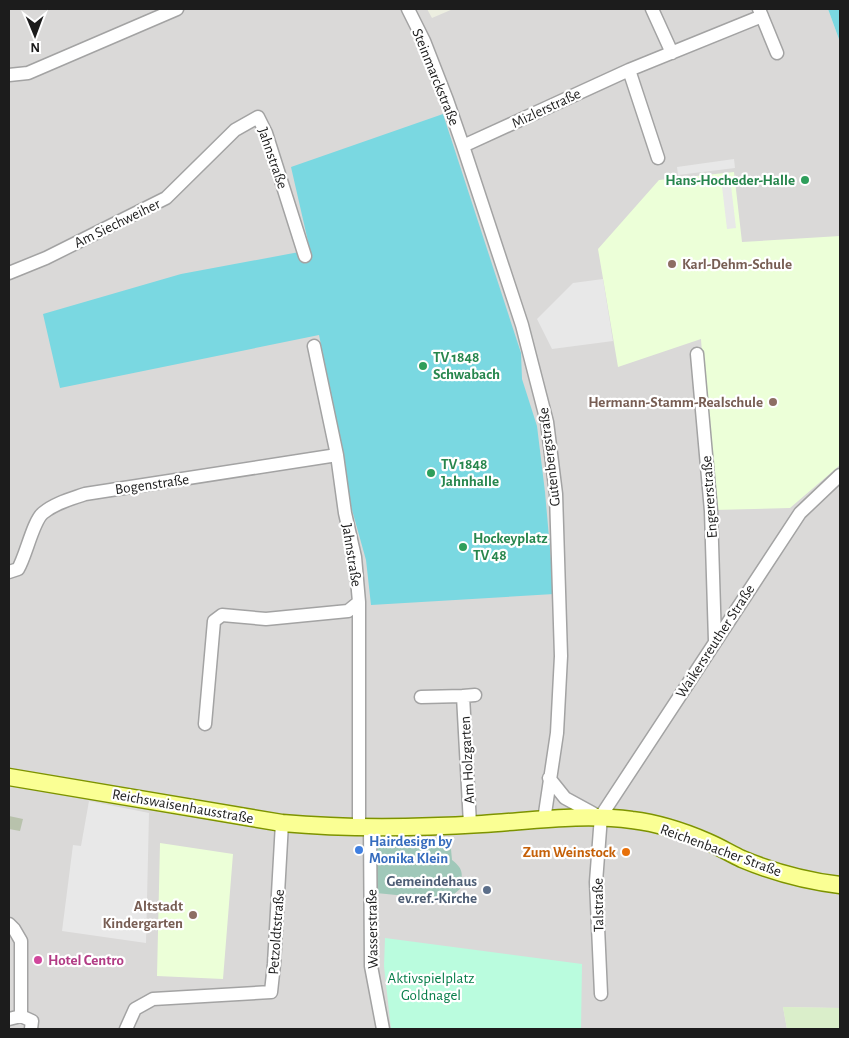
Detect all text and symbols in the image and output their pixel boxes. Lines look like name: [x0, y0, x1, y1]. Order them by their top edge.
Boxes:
north arrow: [10, 10, 60, 60]
street label: Steinmarckstraße: [409, 27, 462, 128]
text: N: [30, 40, 40, 54]
street label: Mizlerstraße: [509, 86, 583, 131]
street label: Jahnstraße: [255, 126, 290, 191]
place label: Hans-Hocheder-Halle: [665, 173, 795, 188]
marker: Hans-Hocheder-Halle: [799, 174, 811, 186]
street label: Am Siechweiher: [72, 196, 163, 251]
place label: Karl-Dehm-Schule: [682, 257, 792, 272]
marker: Karl-Dehm-Schule: [666, 258, 678, 270]
place label: TV 1848 Schwabach: [433, 350, 500, 382]
marker: TV 1848 Schwabach: [417, 360, 429, 372]
place label: Hermann-Stamm-Realschule: [588, 395, 763, 410]
marker: Hermann-Stamm-Realschule: [767, 396, 779, 408]
street label: Gutenbergstraße: [536, 407, 563, 507]
street label: Engererstraße: [699, 455, 720, 539]
place label: TV 1848 Jahnhalle: [441, 457, 499, 489]
marker: TV 1848 Jahnhalle: [425, 467, 437, 479]
street label: Bogenstraße: [114, 472, 190, 497]
street label: Jahnstraße: [339, 522, 364, 588]
place label: Hockeyplatz TV 48: [473, 531, 548, 563]
marker: Hockeyplatz TV 48: [457, 541, 469, 553]
street label: Waikersreuther Straße: [673, 582, 758, 701]
street label: Am Holzgarten: [458, 716, 477, 804]
street label: Reichswaisenhausstraße: [111, 787, 255, 826]
street label: Reichenbacher Straße: [658, 822, 783, 879]
place label: Hairdesign by Monika Klein: [369, 834, 453, 866]
marker: Hairdesign by Monika Klein: [353, 844, 365, 856]
place label: Zum Weinstock: [523, 845, 617, 860]
marker: Zum Weinstock: [620, 846, 632, 858]
place label: Gemeindehaus ev.ref.-Kirche: [386, 874, 477, 906]
street label: Talstraße: [591, 878, 606, 932]
marker: Gemeindehaus ev.ref.-Kirche: [481, 884, 493, 896]
street label: Petzoldtstraße: [266, 889, 287, 975]
street label: Wasserstraße: [364, 889, 381, 969]
place label: Altstadt Kindergarten: [103, 899, 183, 931]
marker: Altstadt Kindergarten: [187, 909, 199, 921]
place label: Hotel Centro: [48, 953, 124, 968]
marker: Hotel Centro: [32, 954, 44, 966]
park label: Aktivspielplatz Goldnagel: [388, 971, 474, 1003]

